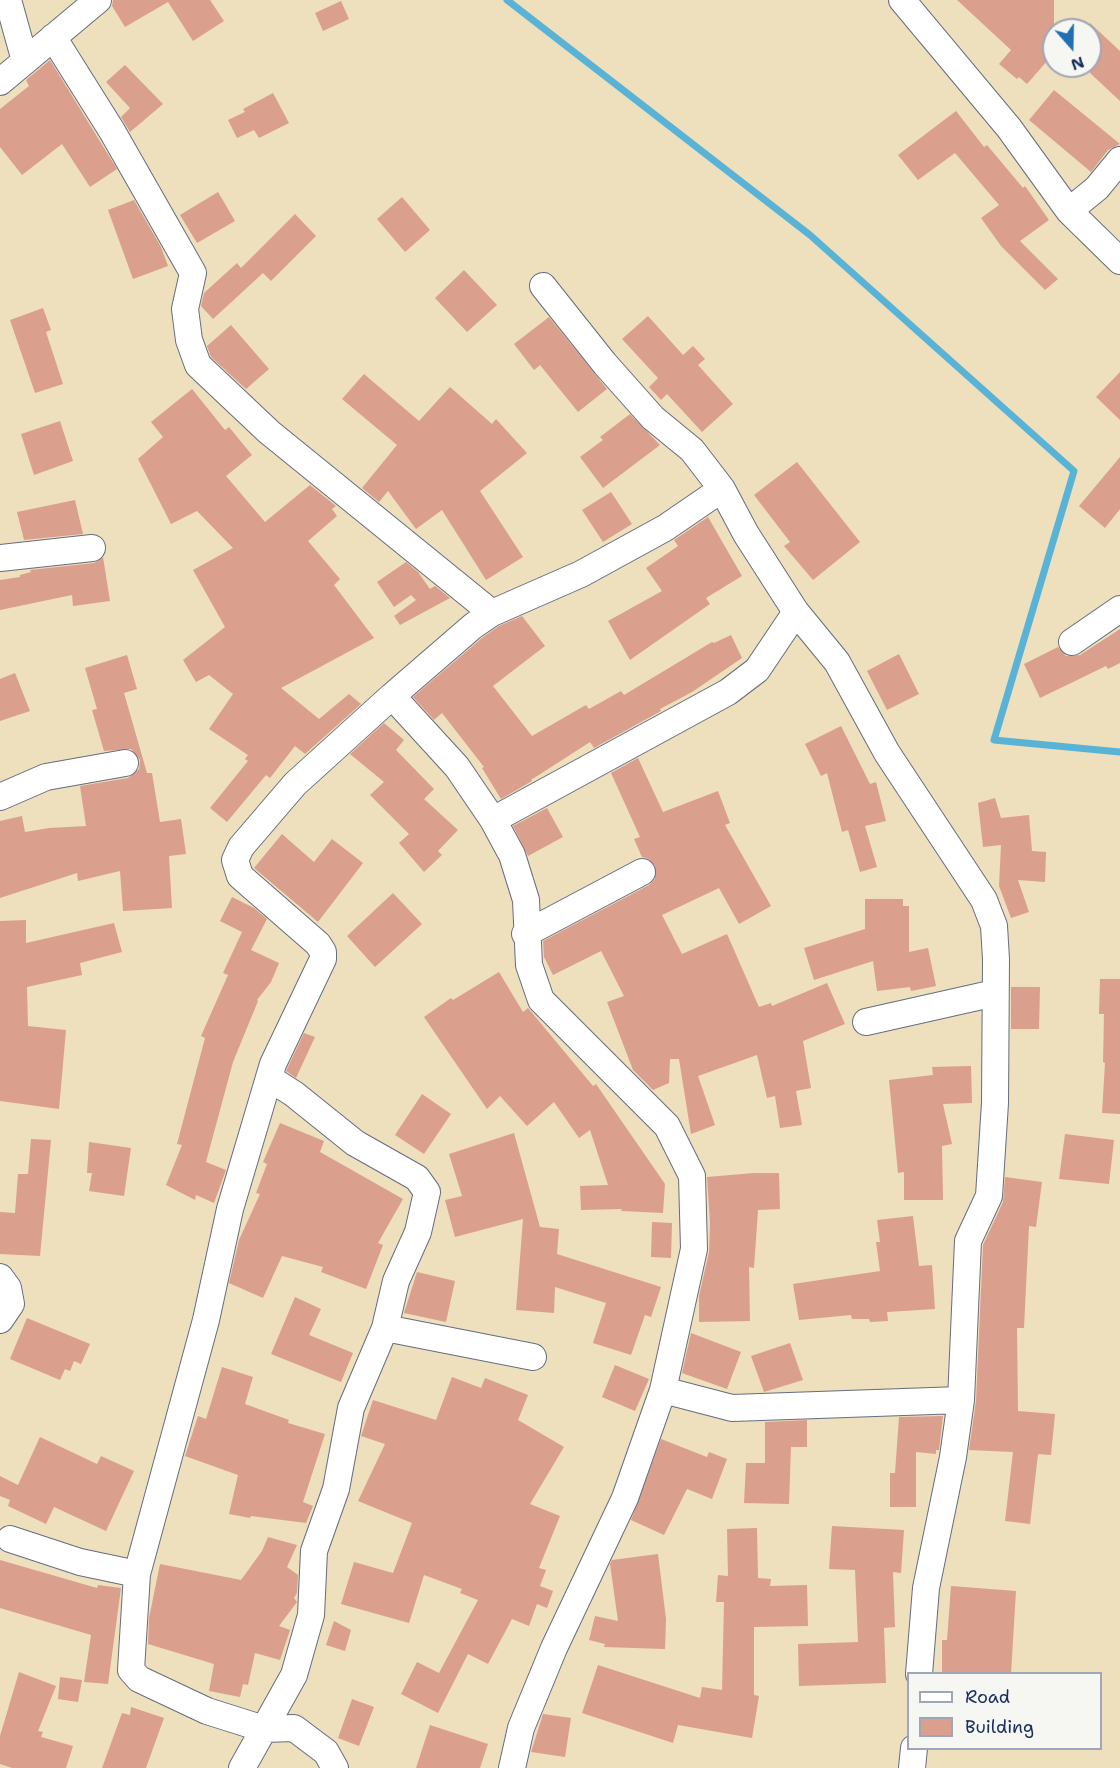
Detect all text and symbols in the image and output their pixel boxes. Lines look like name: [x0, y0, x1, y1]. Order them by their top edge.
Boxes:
north arrow: [1042, 18, 1102, 78]
text: N: [1068, 51, 1087, 76]
legend: [907, 1672, 1102, 1750]
text: Road: [965, 1685, 1010, 1709]
text: Building: [965, 1715, 1034, 1739]

